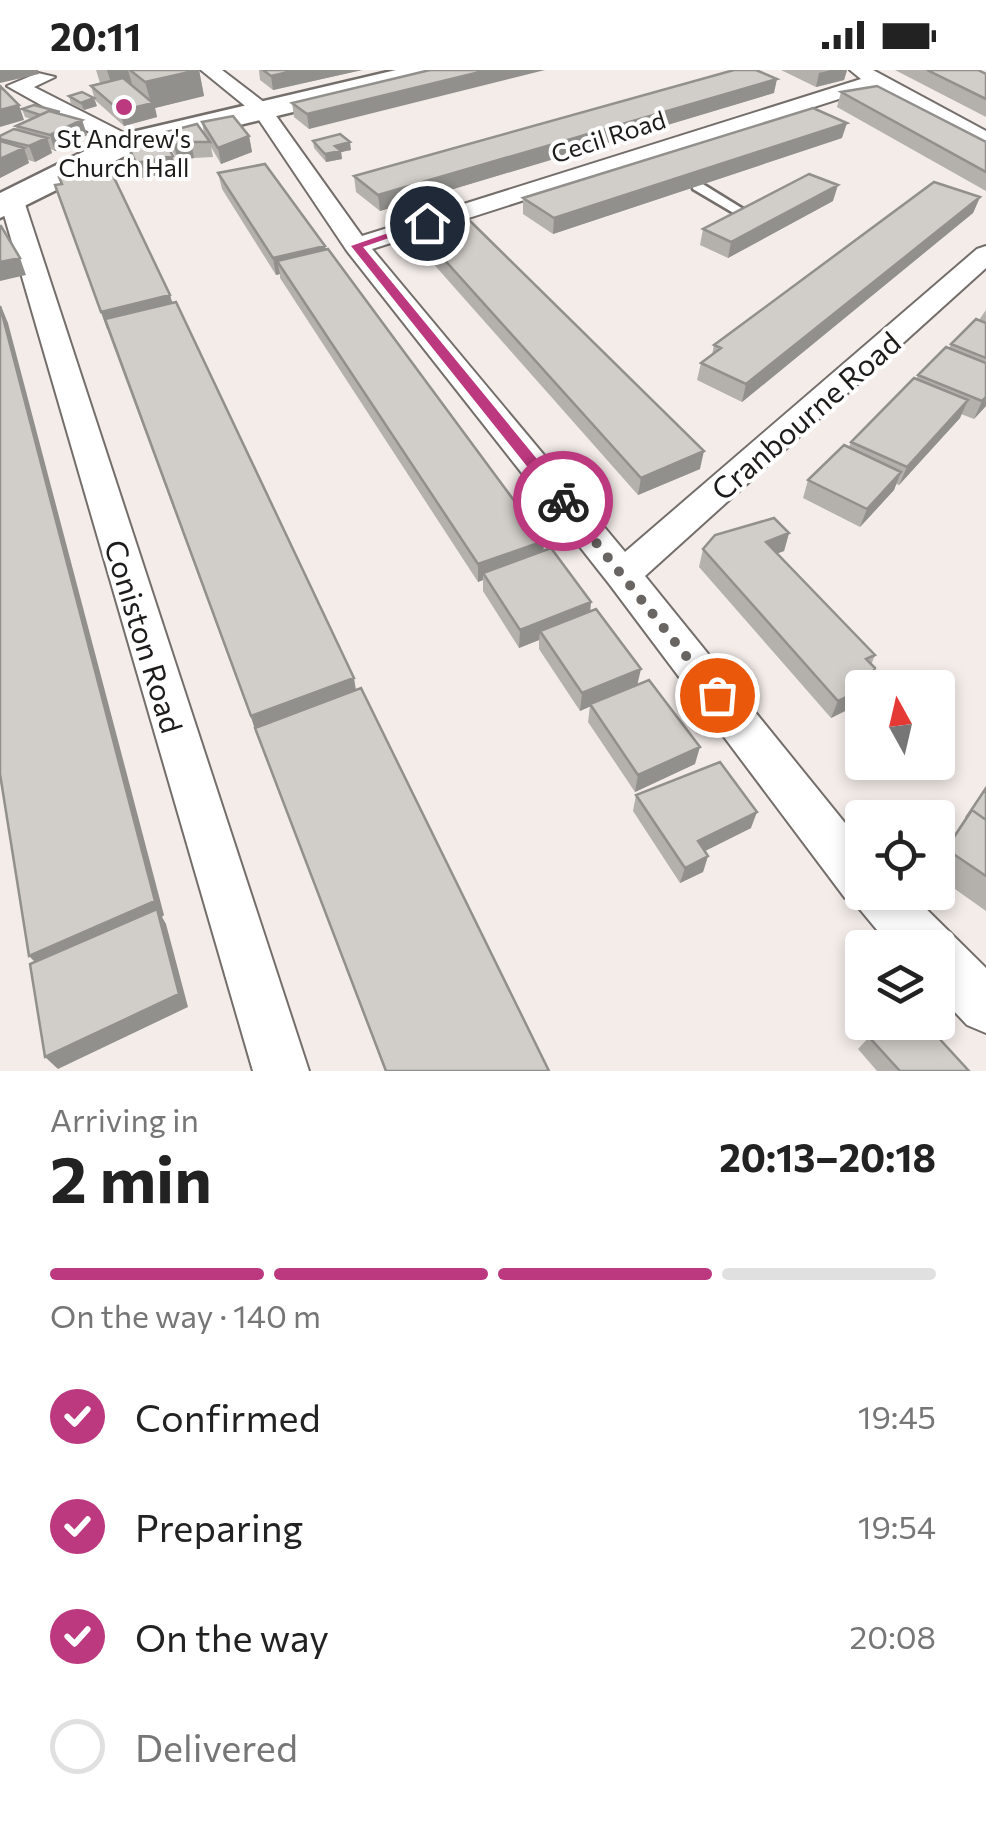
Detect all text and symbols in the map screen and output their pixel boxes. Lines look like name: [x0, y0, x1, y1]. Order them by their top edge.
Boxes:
text: 20:11: [50, 12, 141, 59]
marker: St Andrew's Church Hall: [113, 96, 135, 118]
street label: Cecil Road: [547, 103, 669, 169]
place label: St Andrew's Church Hall: [57, 123, 191, 182]
pin: [385, 181, 470, 266]
icon: home: [400, 196, 455, 251]
street label: Cranbourne Road: [703, 323, 907, 507]
courier: [513, 451, 613, 551]
icon: bike: [536, 474, 591, 529]
street label: Coniston Road: [98, 535, 192, 737]
pin: [675, 653, 760, 738]
icon: bag: [690, 668, 745, 723]
north arrow: [845, 670, 955, 780]
map controls: [845, 670, 955, 1040]
button: locate: [845, 800, 955, 910]
button: layers: [845, 930, 955, 1040]
text: Arriving in: [50, 1099, 199, 1139]
text: 20:13–20:18: [719, 1133, 936, 1180]
text: 2 min: [50, 1137, 212, 1216]
text: On the way · 140 m: [50, 1295, 321, 1335]
icon: check: [50, 1389, 105, 1444]
text: Confirmed: [135, 1393, 321, 1440]
text: 19:45: [858, 1396, 936, 1436]
icon: check: [50, 1499, 105, 1554]
text: Preparing: [135, 1503, 303, 1550]
text: 19:54: [858, 1506, 936, 1546]
icon: check: [50, 1609, 105, 1664]
text: On the way: [135, 1613, 329, 1660]
text: 20:08: [850, 1616, 936, 1656]
text: Delivered: [135, 1723, 298, 1770]

